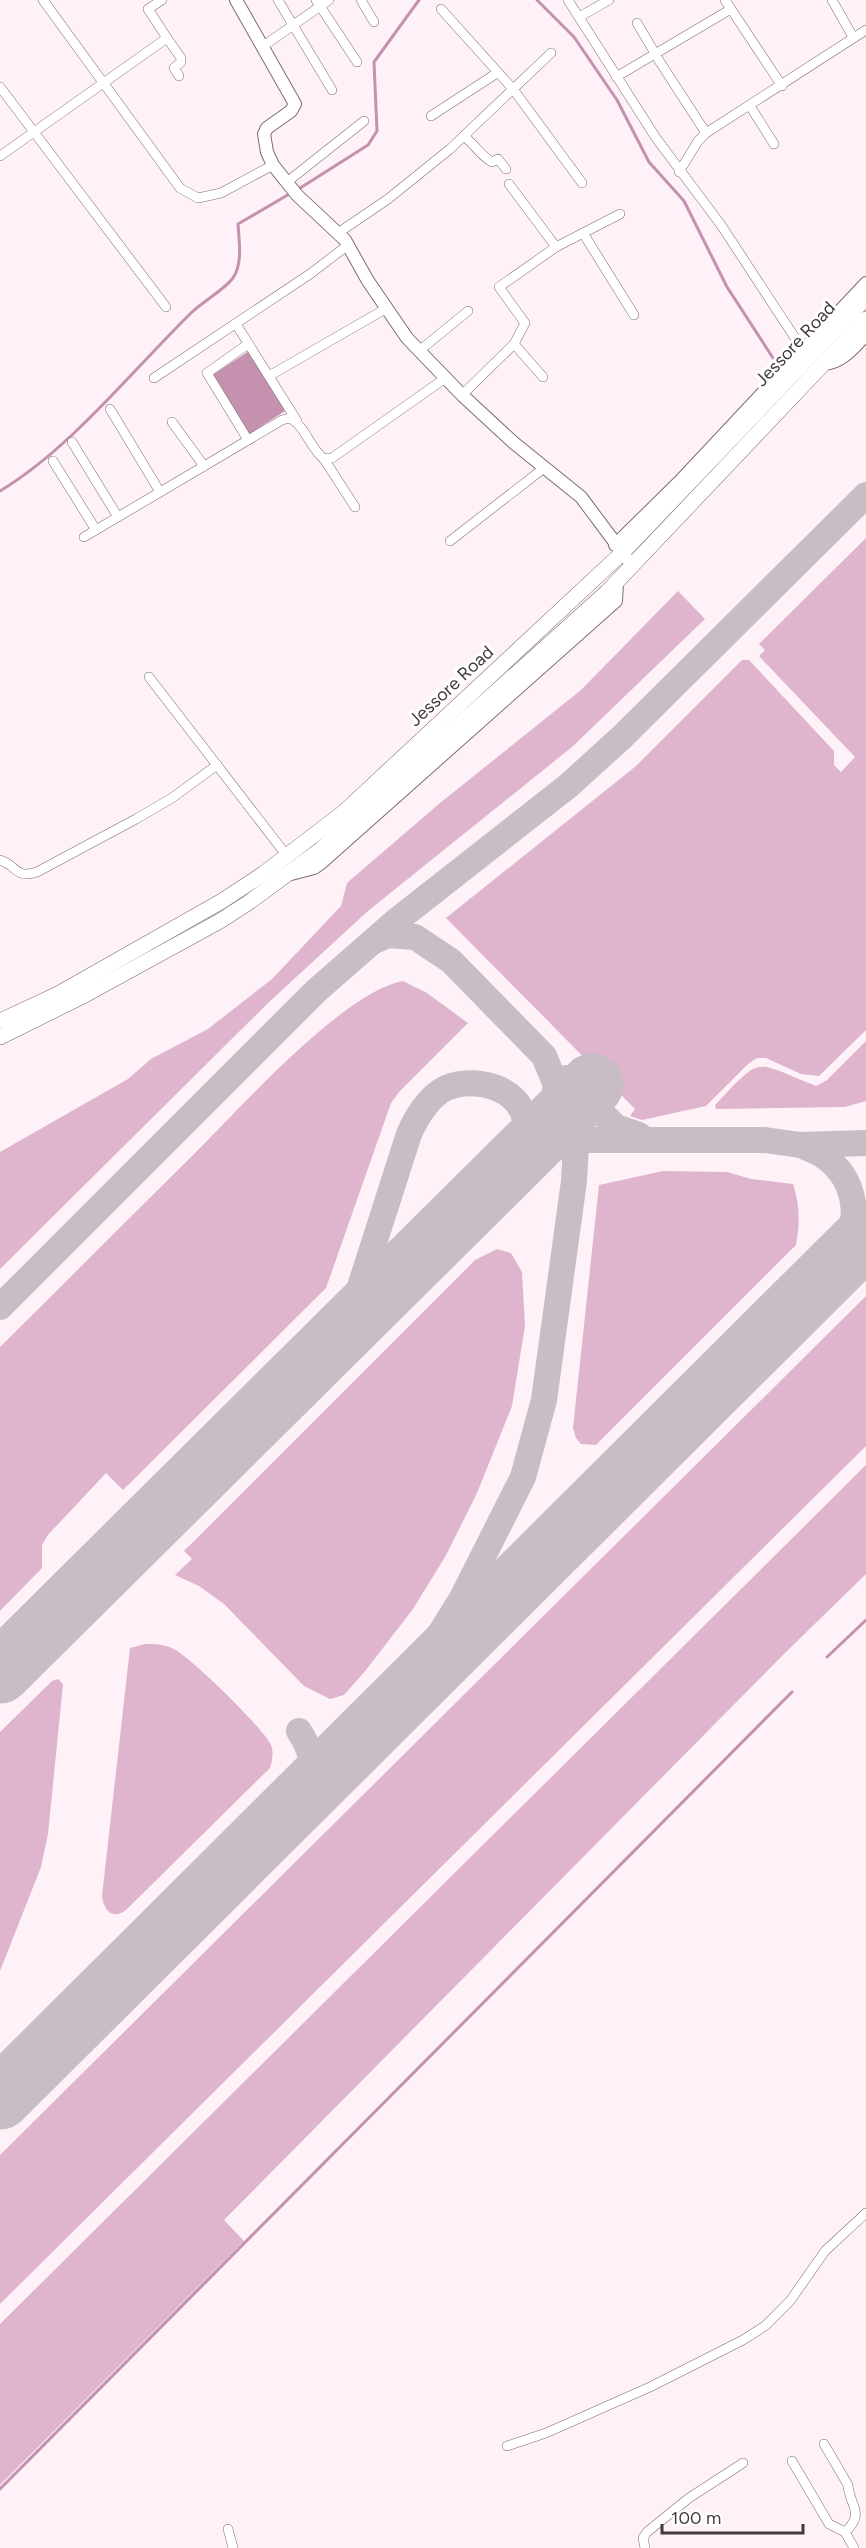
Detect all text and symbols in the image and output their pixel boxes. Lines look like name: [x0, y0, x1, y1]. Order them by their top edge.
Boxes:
street label: Jessore Road: [750, 297, 840, 391]
street label: Jessore Road: [404, 641, 498, 731]
scale bar: [662, 2497, 803, 2535]
text: 100 m: [671, 2507, 721, 2529]

